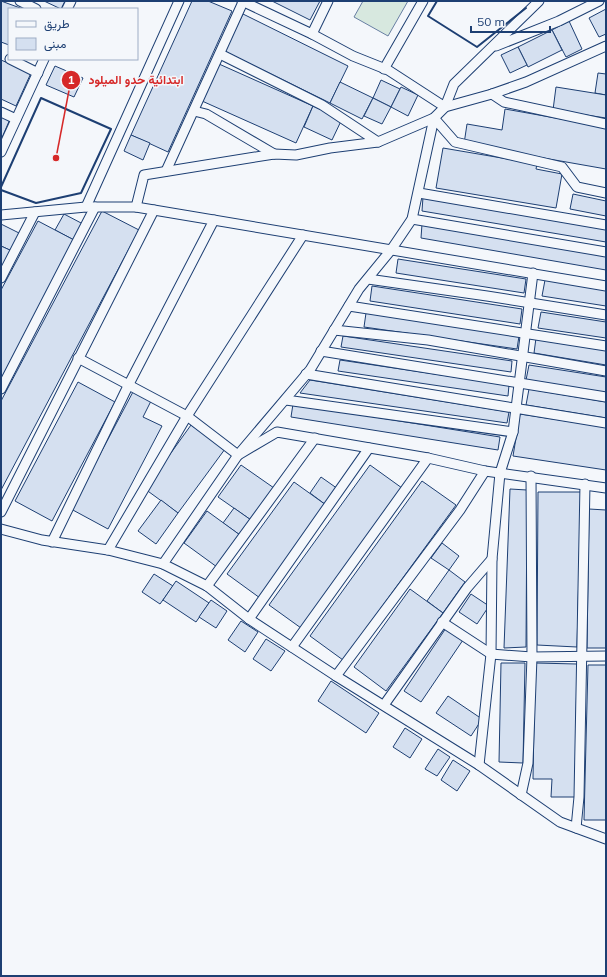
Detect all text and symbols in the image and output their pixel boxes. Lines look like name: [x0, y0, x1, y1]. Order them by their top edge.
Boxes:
legend: [8, 8, 138, 60]
scale bar: [471, 8, 550, 34]
text: 50 m: [477, 14, 505, 29]
text: طريق: [44, 16, 70, 32]
text: مبنى: [44, 36, 66, 52]
callout: ابتدائية حدو الميلود: [61, 68, 192, 92]
text: 1: [67, 72, 75, 87]
text: ابتدائية حدو الميلود: [88, 72, 184, 88]

